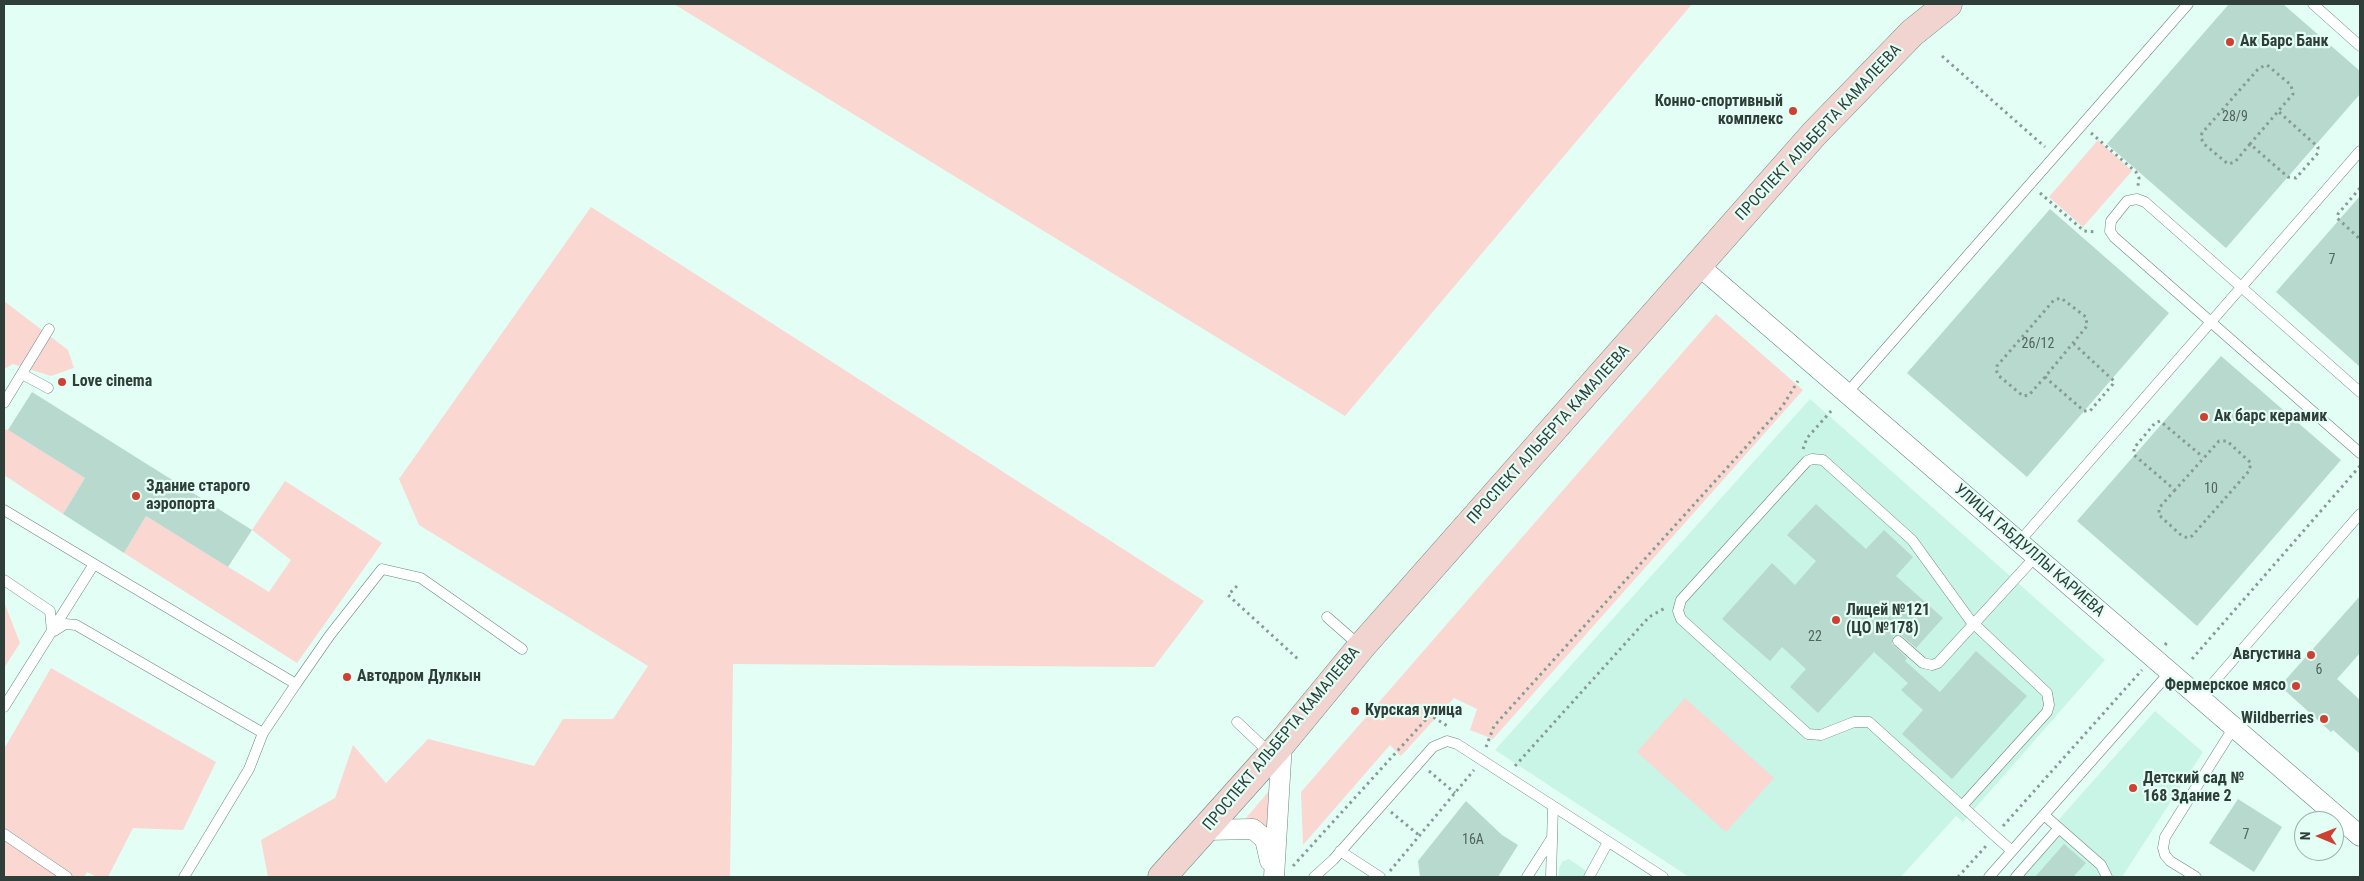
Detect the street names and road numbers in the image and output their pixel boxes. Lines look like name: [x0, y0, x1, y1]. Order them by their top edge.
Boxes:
street label: ПРОСПЕКТ АЛЬБЕРТА КАМАЛЕЕВА: [1732, 41, 1906, 225]
street label: ПРОСПЕКТ АЛЬБЕРТА КАМАЛЕЕВА: [1464, 342, 1634, 528]
street label: УЛИЦА ГАБДУЛЛЫ КАРИЕВА: [1950, 480, 2108, 622]
street label: ПРОСПЕКТ АЛЬБЕРТА КАМАЛЕЕВА: [1199, 643, 1365, 835]

